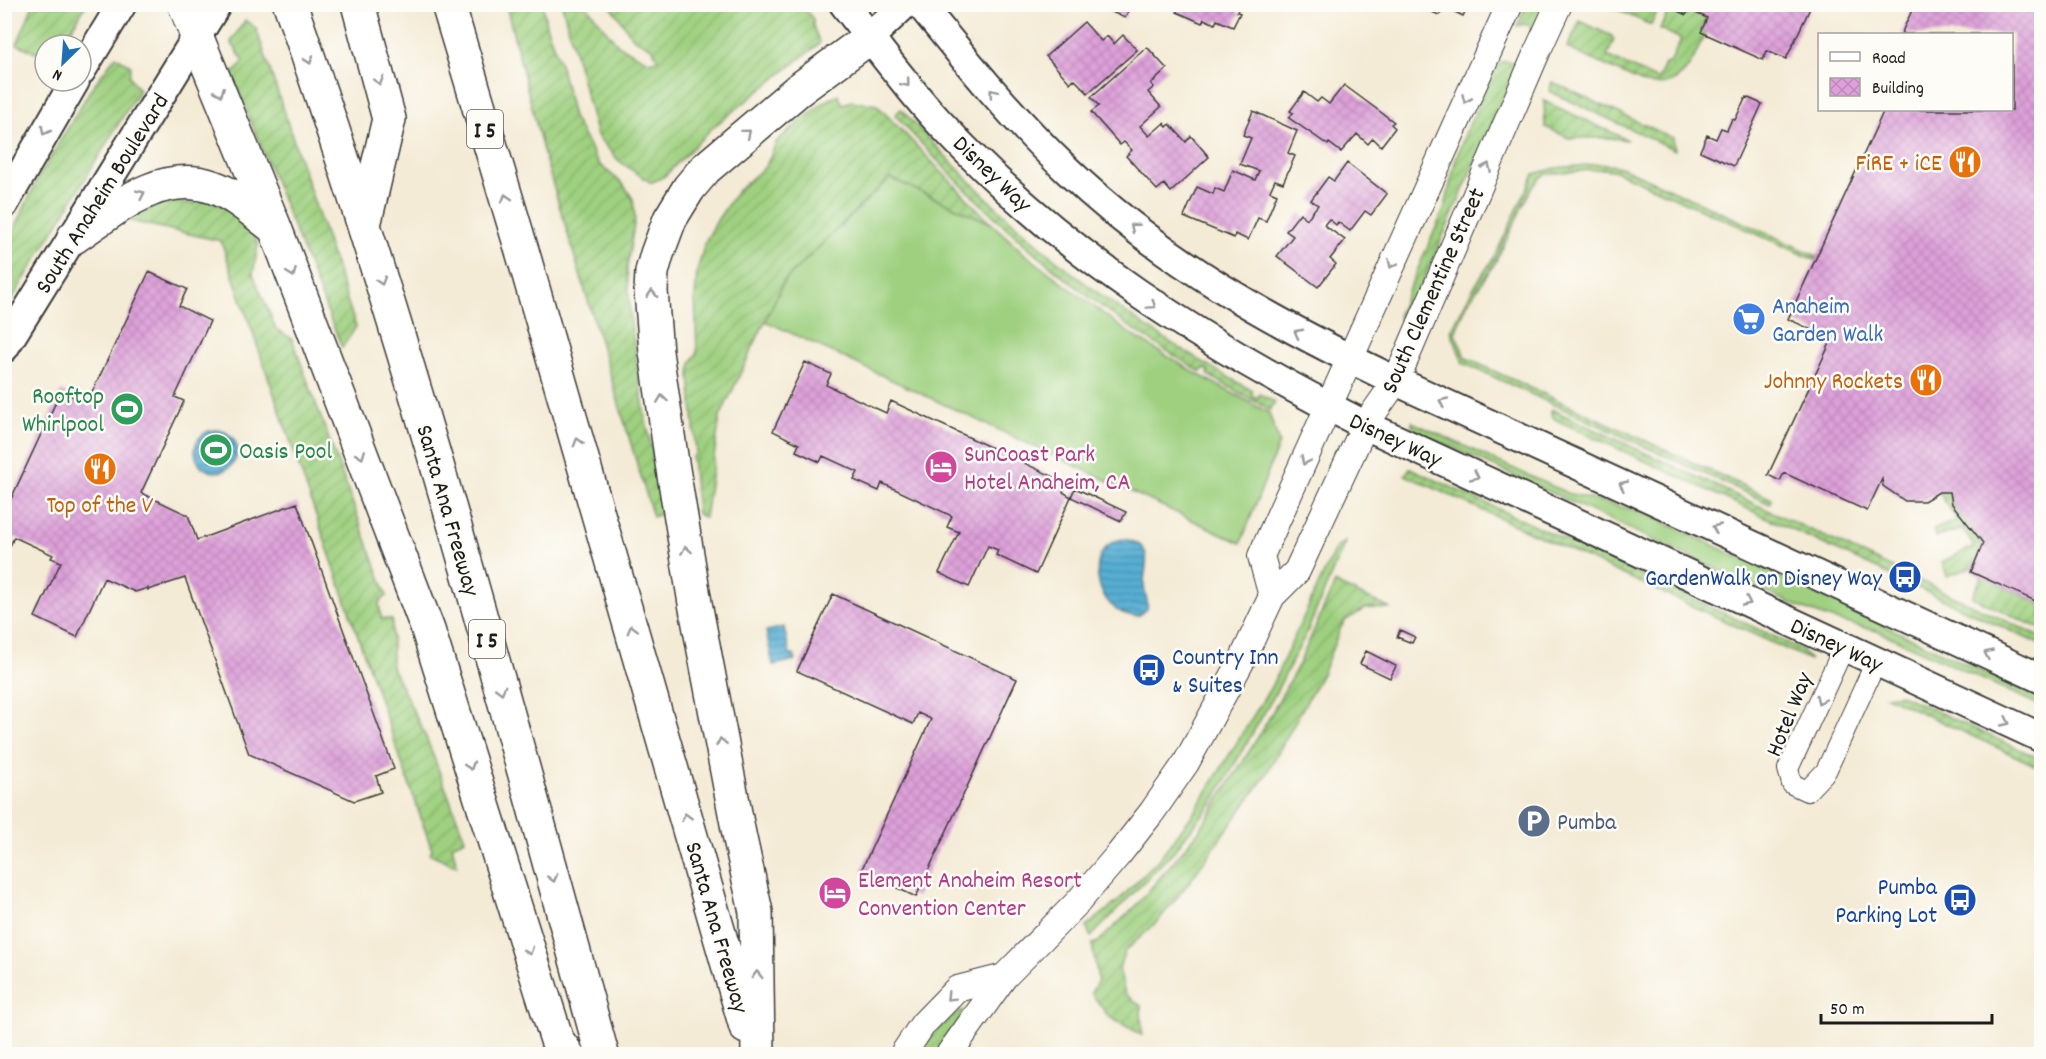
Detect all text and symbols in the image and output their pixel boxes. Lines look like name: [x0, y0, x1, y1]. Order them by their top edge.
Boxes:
north arrow: [33, 33, 93, 93]
legend: [1818, 33, 2013, 111]
text: Road: [1872, 47, 1906, 72]
one-way arrow: [302, 54, 315, 65]
text: N: [49, 62, 66, 86]
one-way arrow: [372, 75, 384, 86]
one-way arrow: [899, 76, 910, 87]
text: Building: [1872, 77, 1924, 102]
one-way arrow: [213, 86, 225, 97]
street label: South Anaheim Boulevard: [28, 88, 179, 301]
one-way arrow: [990, 89, 1001, 100]
one-way arrow: [1462, 93, 1474, 104]
road number: I 5: [467, 110, 503, 148]
one-way arrow: [41, 125, 52, 135]
one-way arrow: [740, 129, 751, 140]
street label: Disney Way: [944, 129, 1039, 222]
restaurant icon: FiRE + iCE: [1947, 144, 1983, 180]
place label: FiRE + iCE: [1855, 148, 1942, 182]
one-way arrow: [1480, 162, 1492, 173]
street label: South Clementine Street: [1374, 183, 1495, 400]
one-way arrow: [135, 190, 146, 202]
one-way arrow: [501, 193, 513, 204]
one-way arrow: [1130, 224, 1141, 235]
one-way arrow: [1388, 257, 1400, 268]
one-way arrow: [285, 267, 297, 278]
one-way arrow: [374, 275, 386, 286]
one-way arrow: [645, 289, 658, 298]
place label: Anaheim Garden Walk: [1772, 291, 1883, 353]
one-way arrow: [1146, 298, 1157, 309]
supermarket icon: Anaheim Garden Walk: [1731, 301, 1767, 337]
one-way arrow: [1293, 329, 1304, 340]
restaurant icon: Johnny Rockets: [1908, 362, 1944, 398]
place label: Johnny Rockets: [1764, 366, 1903, 400]
place label: Rooftop Whirlpool: [22, 381, 104, 443]
sports icon: Rooftop Whirlpool: [109, 391, 145, 427]
one-way arrow: [657, 395, 669, 404]
one-way arrow: [1439, 398, 1450, 410]
street label: Disney Way: [1343, 405, 1448, 478]
street label: Santa Ana Freeway: [405, 421, 487, 602]
sports icon: Oasis Pool: [198, 432, 234, 468]
place label: Oasis Pool: [239, 436, 332, 470]
one-way arrow: [572, 437, 585, 447]
place label: SunCoast Park Hotel Anaheim, CA: [964, 439, 1131, 501]
one-way arrow: [354, 449, 367, 460]
hotel icon: SunCoast Park Hotel Anaheim, CA: [923, 449, 959, 485]
restaurant icon: Top of the V: [82, 451, 118, 487]
one-way arrow: [1300, 454, 1312, 465]
one-way arrow: [1469, 469, 1480, 481]
one-way arrow: [1618, 480, 1629, 492]
place label: Top of the V: [47, 490, 154, 524]
one-way arrow: [1712, 523, 1723, 535]
one-way arrow: [681, 545, 693, 554]
bus stop icon: GardenWalk on Disney Way: [1887, 559, 1923, 595]
place label: GardenWalk on Disney Way: [1645, 563, 1883, 597]
one-way arrow: [1741, 595, 1752, 607]
street label: Disney Way: [1784, 610, 1889, 683]
road number: I 5: [469, 620, 505, 658]
one-way arrow: [627, 624, 639, 635]
place label: Country Inn & Suites: [1172, 642, 1279, 704]
one-way arrow: [1984, 650, 1995, 662]
bus stop icon: Country Inn & Suites: [1131, 652, 1167, 688]
street label: Hotel Way: [1758, 667, 1824, 762]
one-way arrow: [494, 685, 507, 695]
one-way arrow: [1815, 694, 1827, 705]
one-way arrow: [1999, 714, 2010, 726]
one-way arrow: [715, 737, 728, 747]
one-way arrow: [463, 760, 476, 770]
parking icon: Pumba: [1516, 803, 1552, 839]
place label: Pumba: [1557, 807, 1617, 841]
one-way arrow: [681, 812, 693, 823]
street label: Santa Ana Freeway: [674, 838, 756, 1019]
place label: Element Anaheim Resort Convention Center: [858, 865, 1082, 927]
one-way arrow: [546, 872, 558, 883]
place label: Pumba Parking Lot: [1835, 872, 1938, 934]
hotel icon: Element Anaheim Resort Convention Center: [817, 875, 853, 911]
bus stop icon: Pumba Parking Lot: [1942, 882, 1978, 918]
one-way arrow: [522, 945, 534, 956]
one-way arrow: [751, 971, 763, 980]
scale bar: [1821, 987, 1992, 1025]
one-way arrow: [947, 989, 958, 1000]
text: 50 m: [1830, 998, 1865, 1023]

